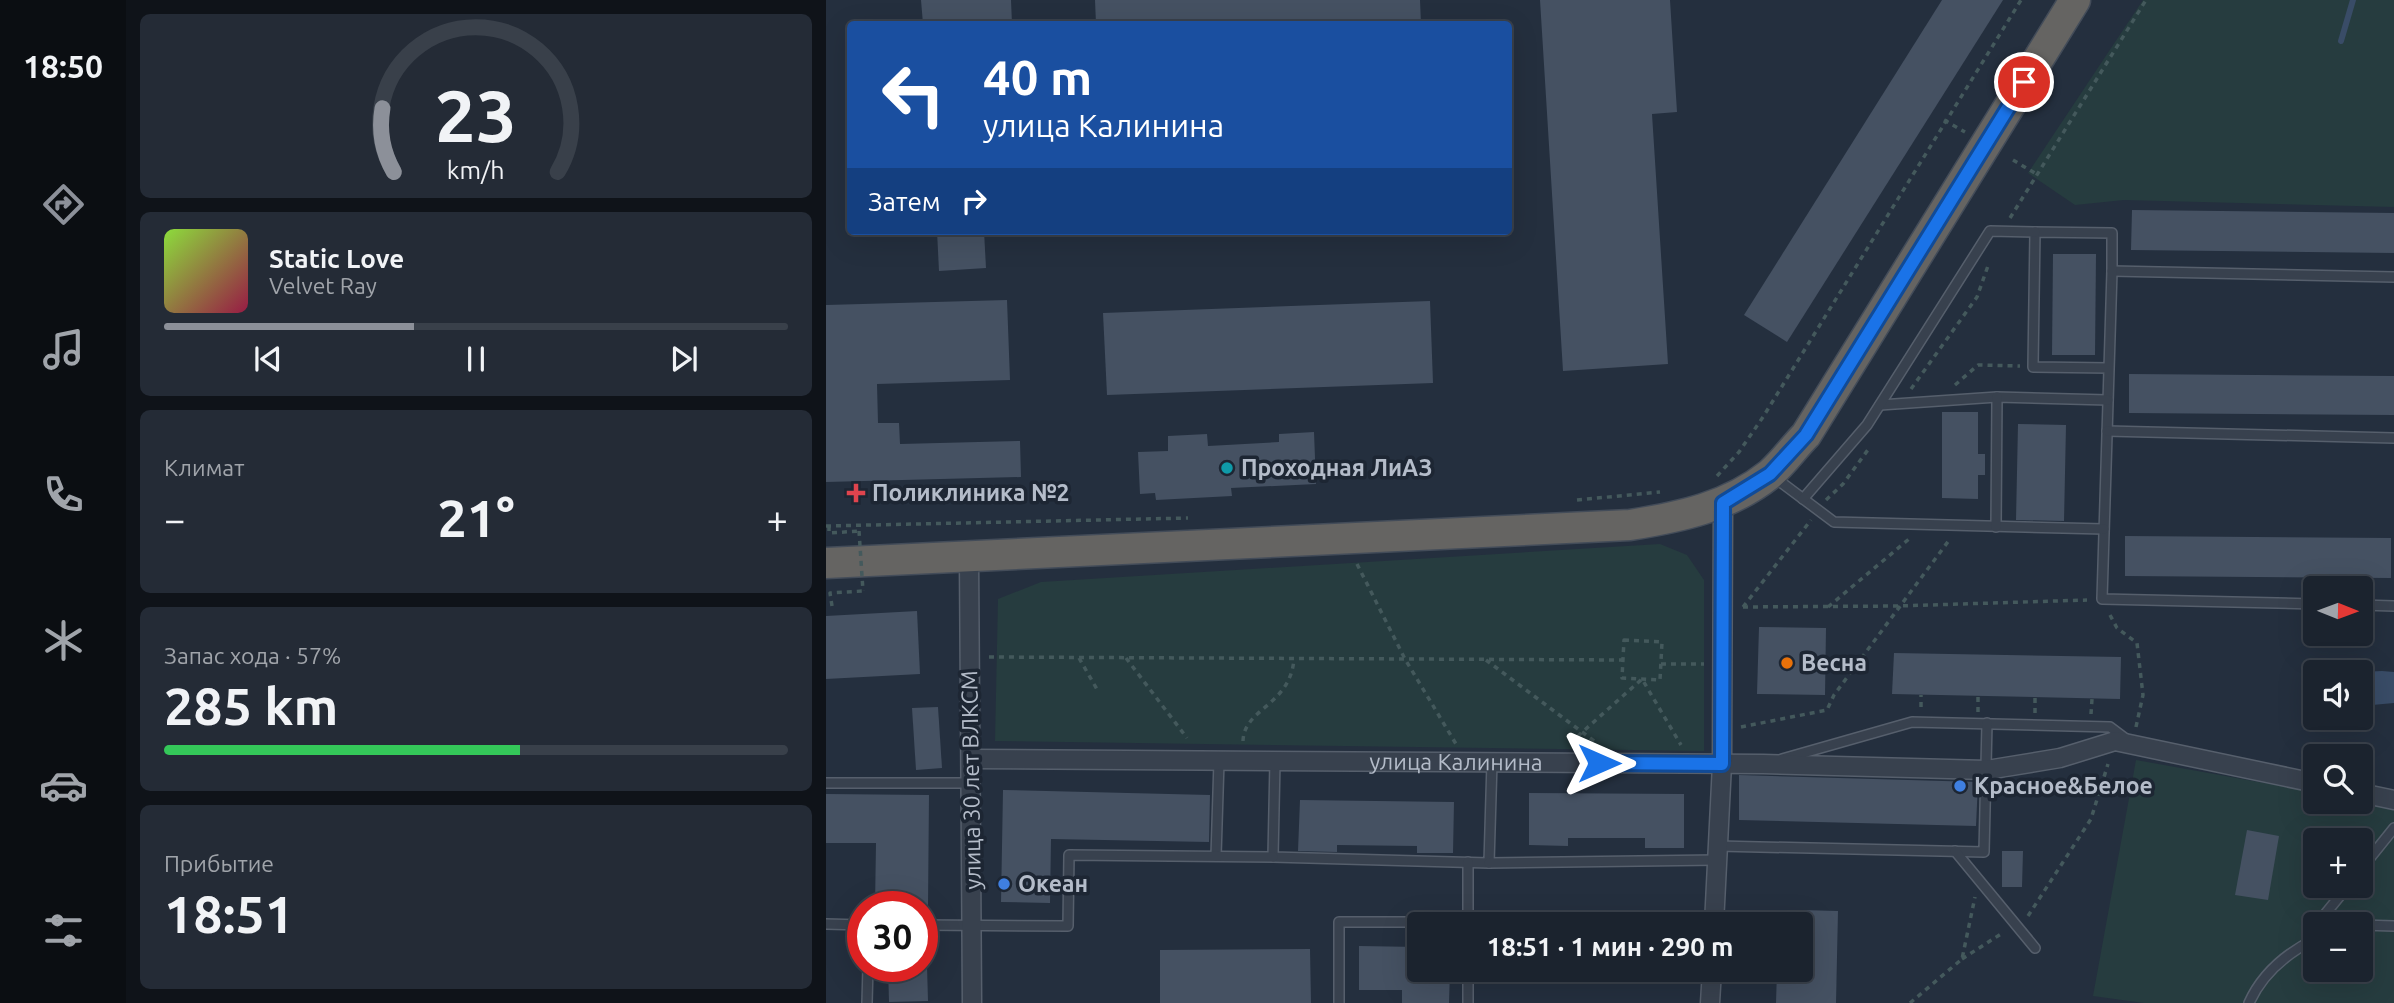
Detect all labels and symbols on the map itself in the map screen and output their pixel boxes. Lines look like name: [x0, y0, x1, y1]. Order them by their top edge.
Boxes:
pin: [1994, 52, 2054, 112]
place label: Проходная ЛиАЗ: [1241, 455, 1432, 480]
marker: Проходная ЛиАЗ: [1219, 460, 1235, 476]
place label: Поликлиника №2: [872, 480, 1070, 505]
marker: Поликлиника №2: [846, 483, 866, 503]
north arrow: [2303, 576, 2373, 646]
place label: Весна: [1801, 650, 1867, 675]
marker: Весна: [1779, 655, 1795, 671]
street label: улица 30 лет ВЛКСМ: [956, 670, 985, 890]
position arrow: [1562, 726, 1636, 800]
street label: улица Калинина: [1369, 749, 1543, 775]
place label: Красное&Белое: [1974, 773, 2153, 798]
marker: Красное&Белое: [1952, 778, 1968, 794]
place label: Океан: [1018, 871, 1088, 896]
marker: Океан: [996, 876, 1012, 892]
speed limit sign: 30: [847, 891, 938, 982]

